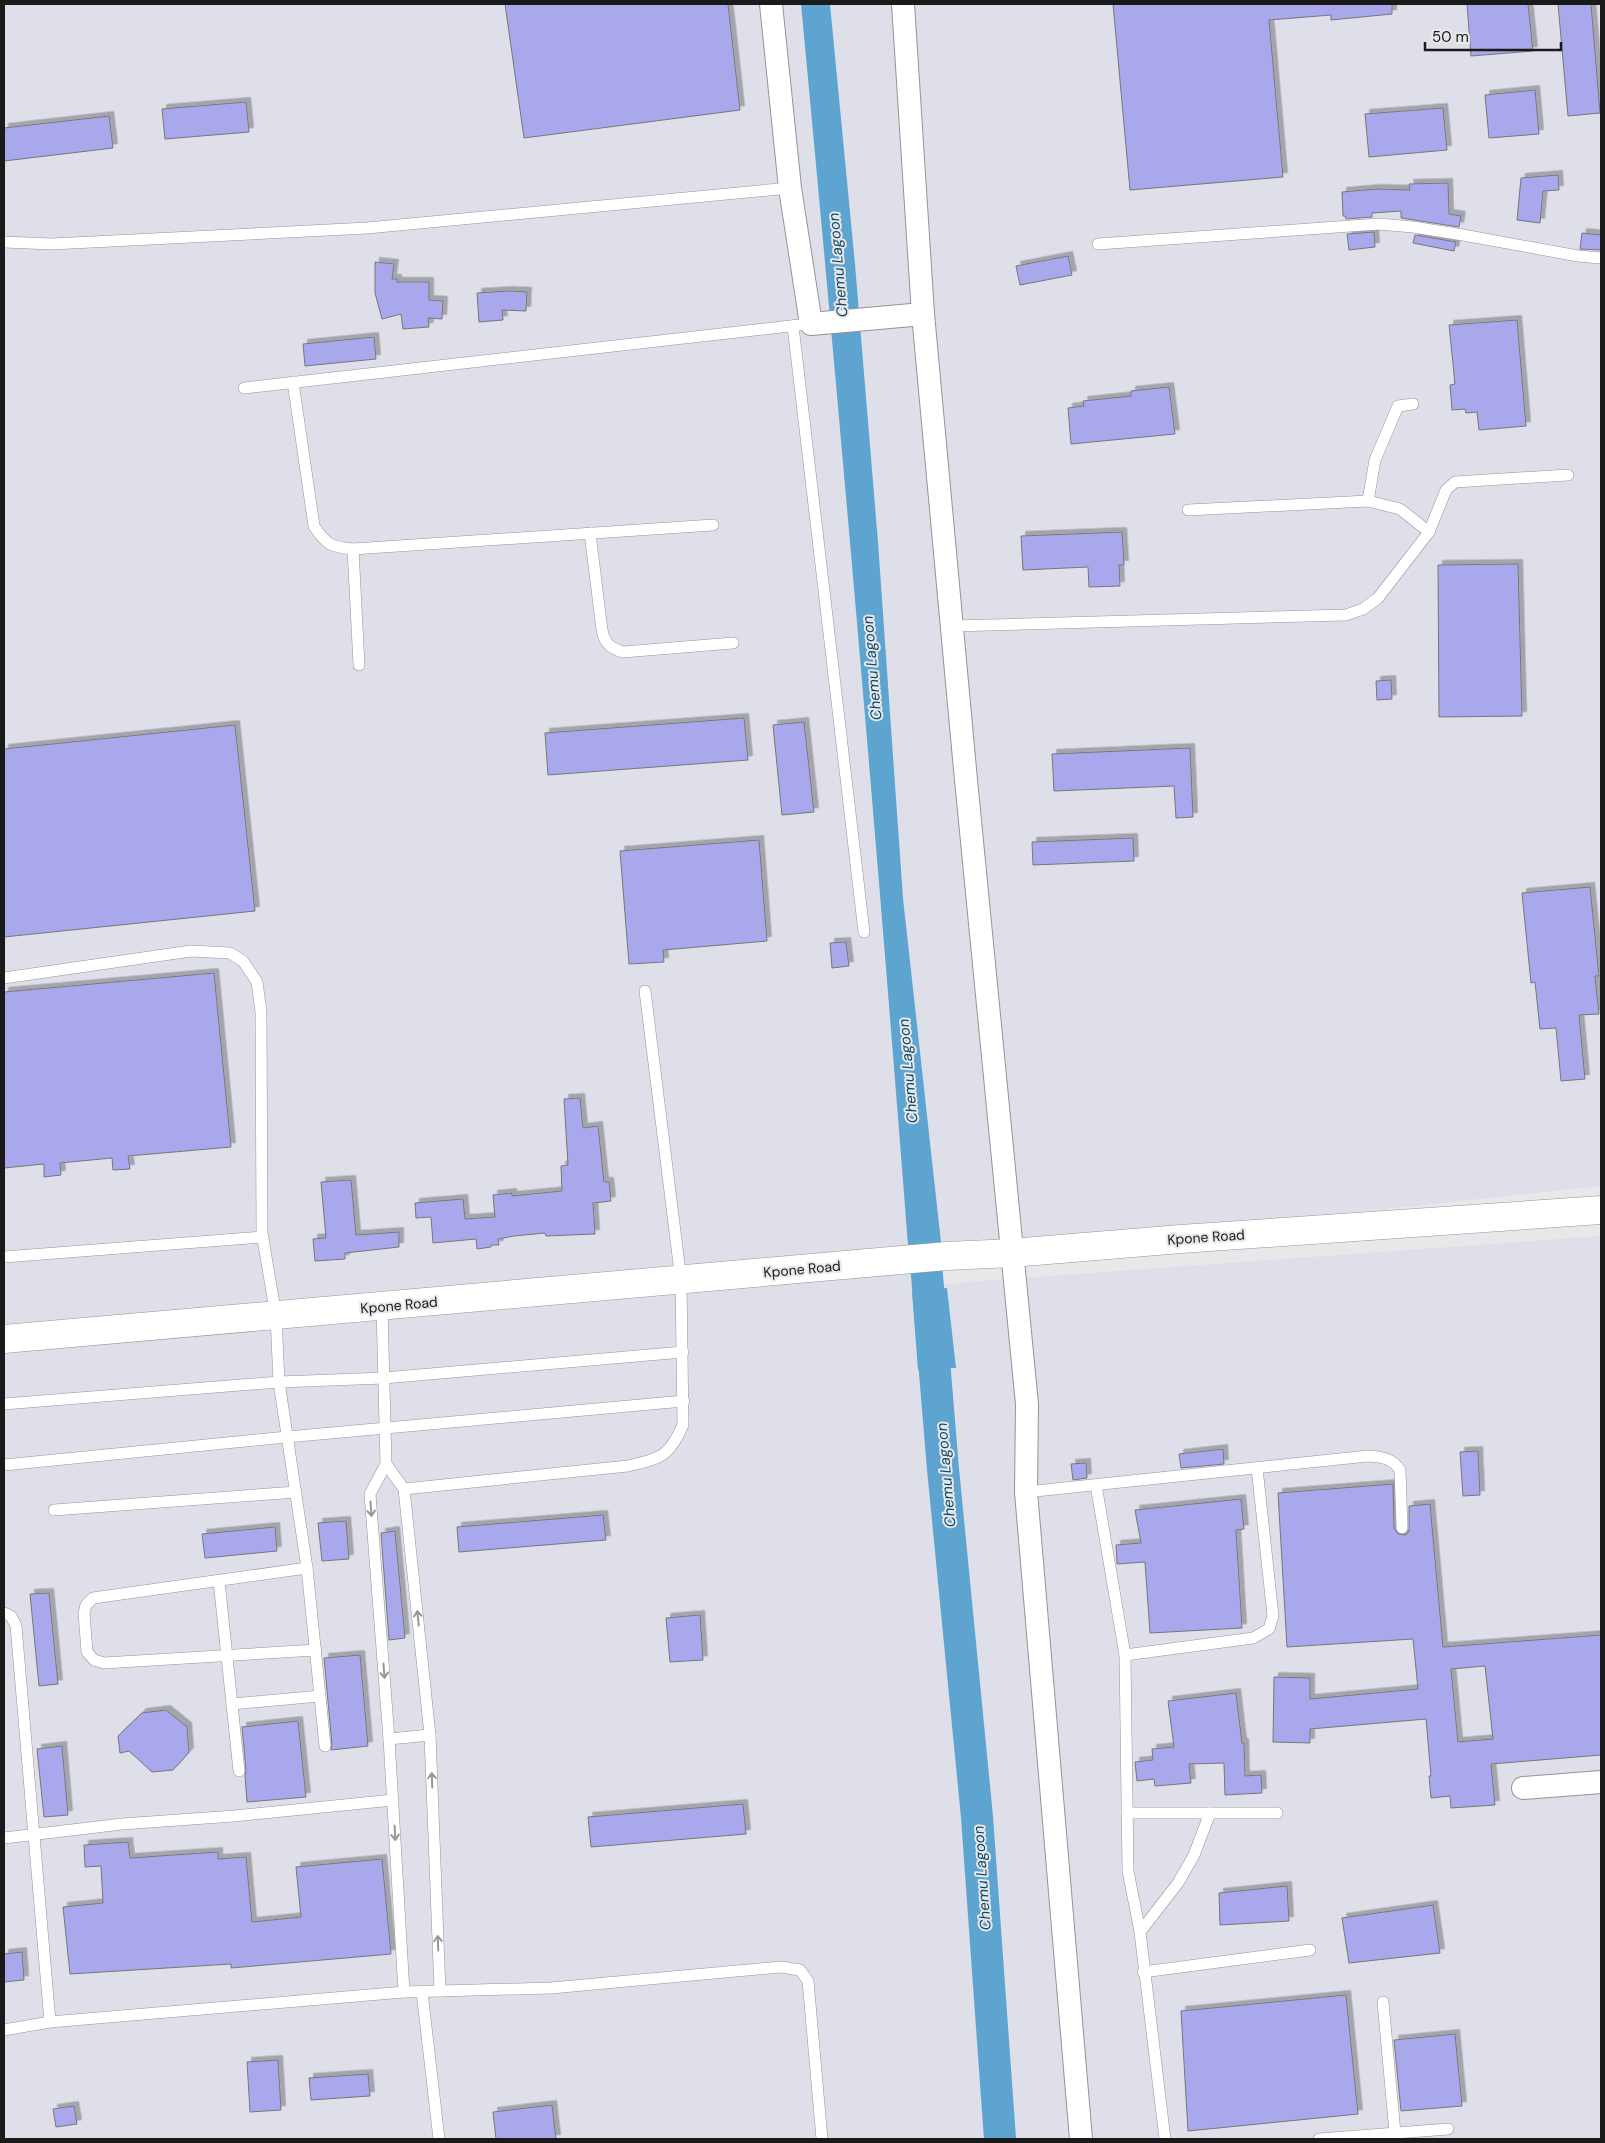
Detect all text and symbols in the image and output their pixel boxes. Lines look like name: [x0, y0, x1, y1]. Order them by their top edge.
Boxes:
scale bar: [1425, 20, 1561, 52]
text: 50 m: [1432, 27, 1469, 47]
water label: Chemu Lagoon: [823, 212, 853, 318]
water label: Chemu Lagoon: [857, 615, 887, 721]
water label: Chemu Lagoon: [893, 1018, 923, 1124]
street label: Kpone Road: [1167, 1225, 1245, 1249]
street label: Kpone Road: [763, 1257, 841, 1281]
street label: Kpone Road: [360, 1293, 438, 1317]
water label: Chemu Lagoon: [931, 1422, 961, 1528]
one-way arrow: [367, 1501, 376, 1517]
one-way arrow: [413, 1611, 423, 1627]
one-way arrow: [379, 1663, 388, 1679]
one-way arrow: [427, 1772, 437, 1788]
one-way arrow: [390, 1825, 399, 1841]
water label: Chemu Lagoon: [968, 1825, 996, 1931]
one-way arrow: [434, 1935, 443, 1951]

